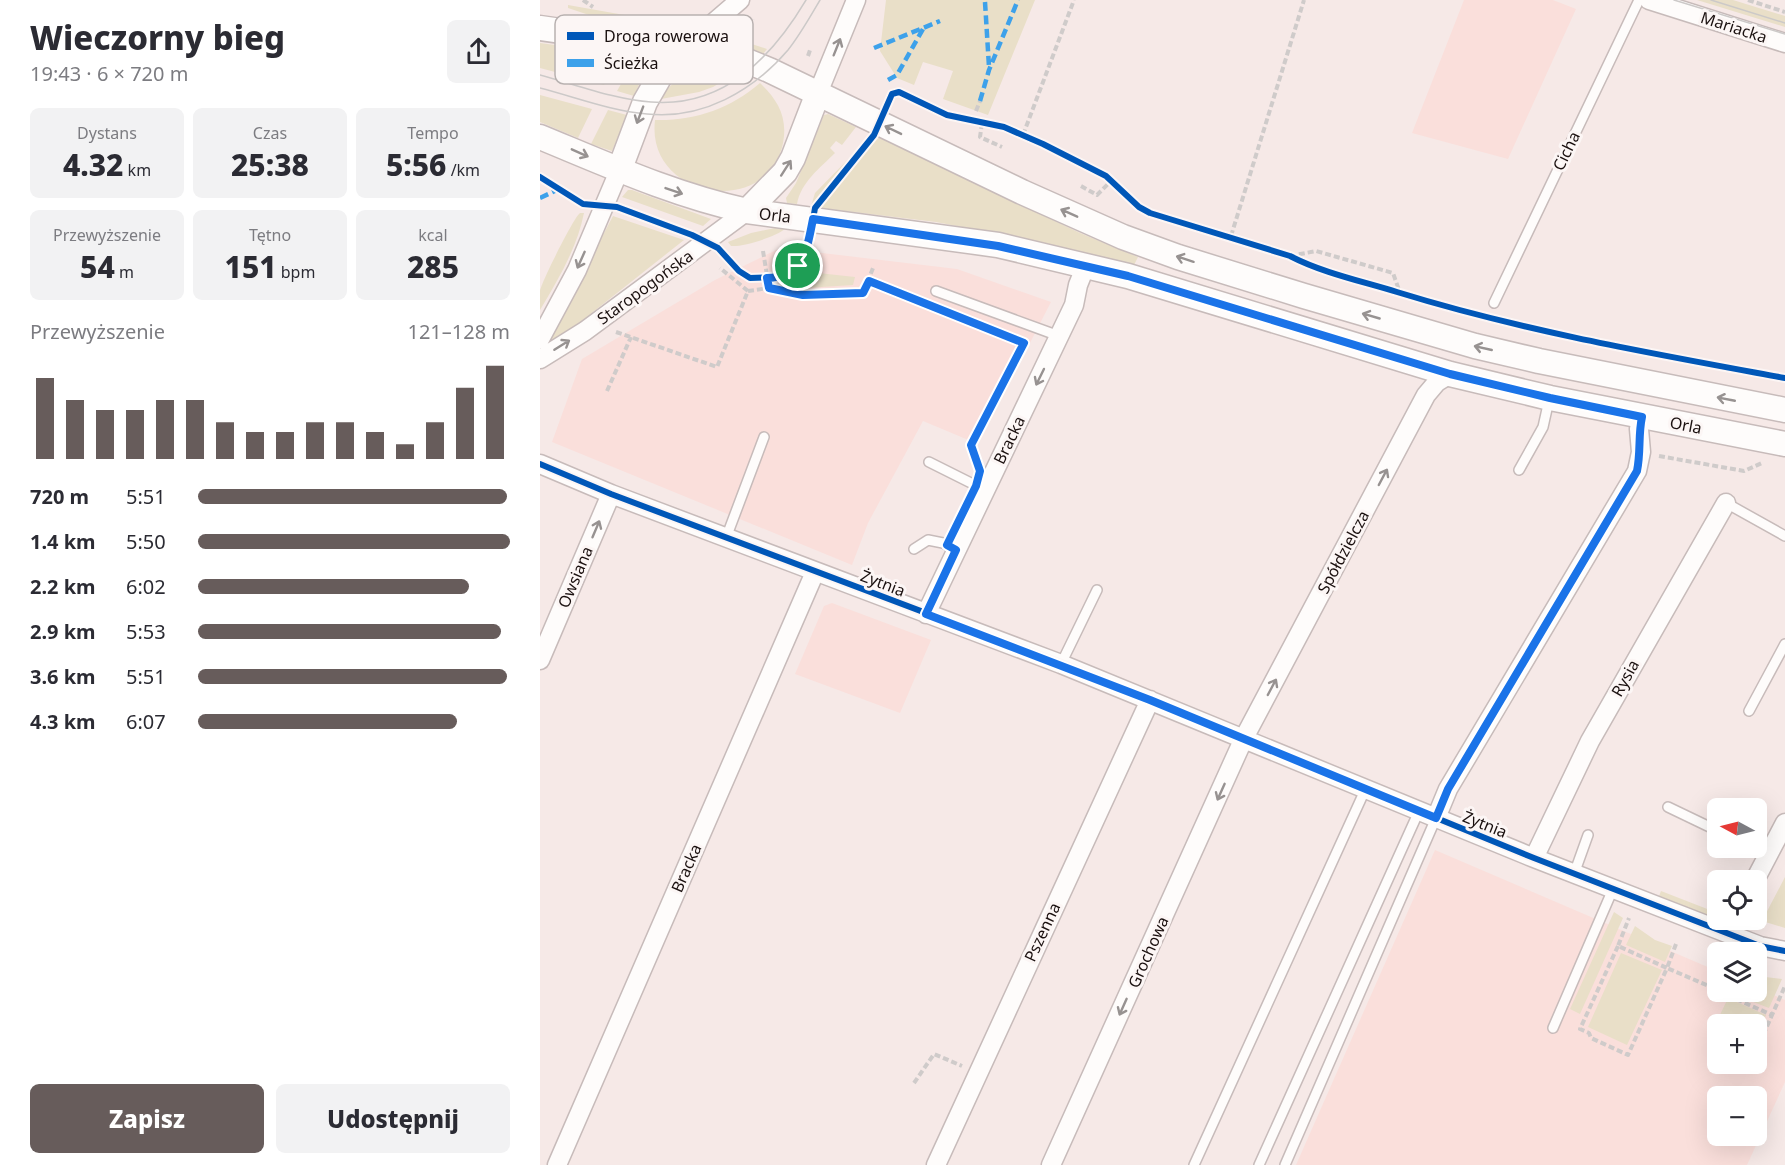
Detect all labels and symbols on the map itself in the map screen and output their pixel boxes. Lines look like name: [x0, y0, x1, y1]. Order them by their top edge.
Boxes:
street label: Mariacka: [1698, 6, 1770, 48]
legend: [555, 15, 753, 84]
text: Droga rowerowa: [604, 25, 729, 47]
one-way arrow: [832, 38, 843, 56]
text: Ścieżka: [604, 52, 659, 74]
one-way arrow: [634, 105, 645, 123]
one-way arrow: [884, 124, 902, 136]
street label: Cicha: [1547, 128, 1585, 174]
one-way arrow: [570, 148, 589, 159]
one-way arrow: [780, 161, 792, 177]
one-way arrow: [664, 187, 683, 198]
street label: Orla: [758, 202, 792, 228]
one-way arrow: [1060, 207, 1079, 218]
pin: [772, 240, 823, 291]
street label: Staropogońska: [593, 245, 697, 329]
one-way arrow: [575, 251, 587, 269]
one-way arrow: [1176, 252, 1195, 263]
one-way arrow: [1362, 310, 1381, 321]
one-way arrow: [554, 338, 571, 351]
one-way arrow: [1474, 342, 1493, 354]
one-way arrow: [1033, 367, 1045, 385]
one-way arrow: [1717, 393, 1736, 404]
street label: Orla: [1668, 411, 1704, 439]
street label: Bracka: [988, 412, 1030, 468]
one-way arrow: [1377, 468, 1389, 486]
street label: Spółdzielcza: [1312, 507, 1374, 597]
one-way arrow: [591, 520, 602, 539]
street label: Owsiana: [552, 543, 598, 611]
street label: Żytnia: [858, 564, 908, 602]
street label: Rysia: [1606, 656, 1644, 700]
one-way arrow: [1267, 678, 1278, 696]
one-way arrow: [1214, 782, 1226, 800]
north arrow: [1707, 798, 1767, 858]
street label: Żytnia: [1460, 805, 1510, 843]
street label: Bracka: [666, 840, 706, 896]
street label: Pszenna: [1019, 899, 1065, 965]
street label: Grochowa: [1122, 913, 1174, 991]
one-way arrow: [1116, 998, 1128, 1016]

